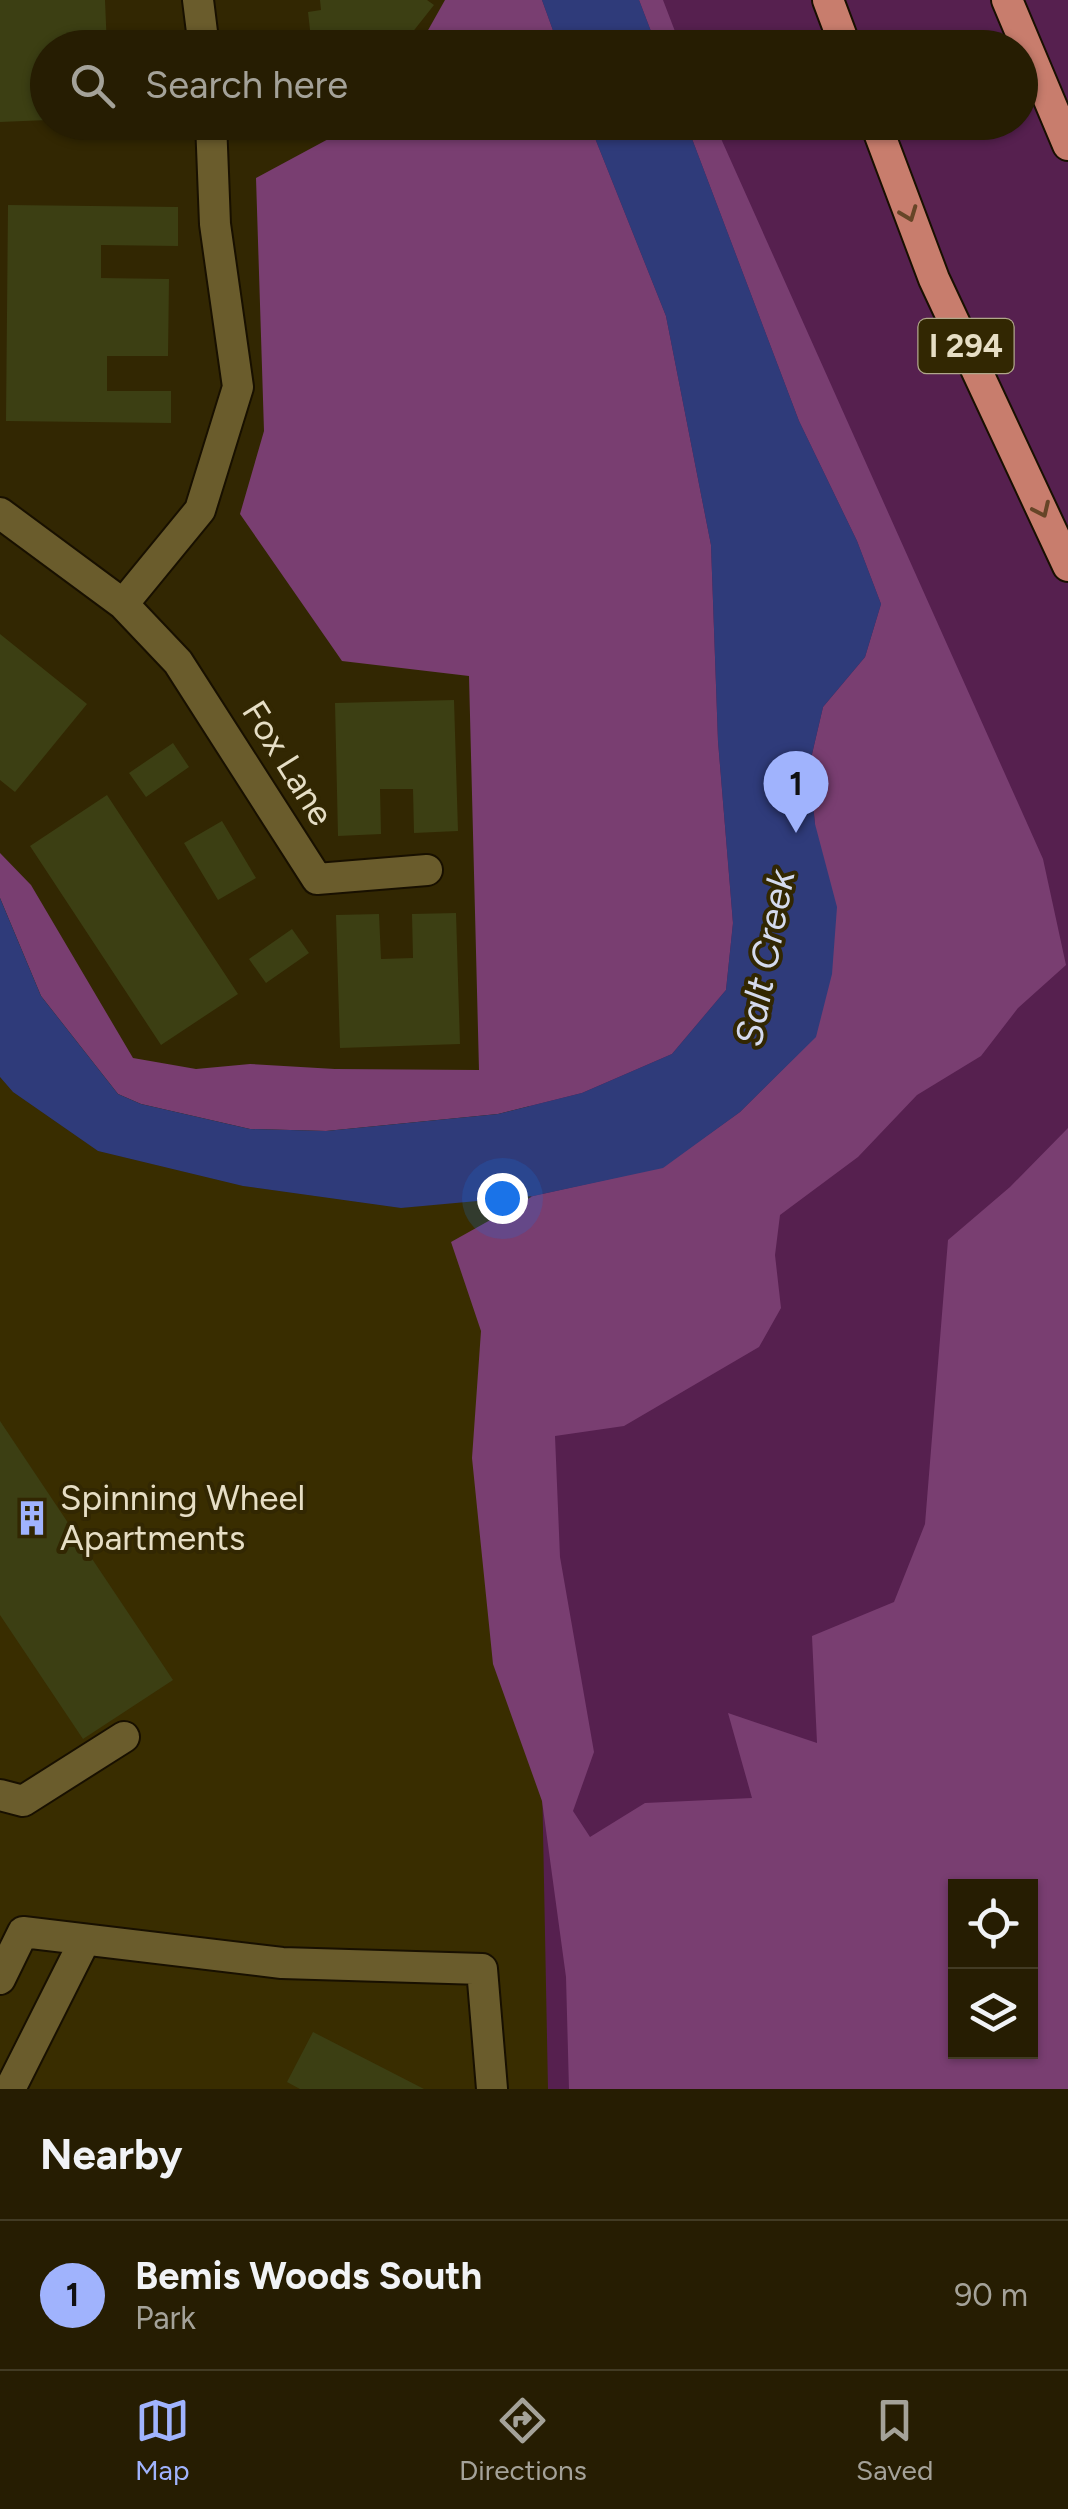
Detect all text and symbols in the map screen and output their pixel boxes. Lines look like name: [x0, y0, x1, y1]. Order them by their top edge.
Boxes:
search box: [30, 30, 1038, 140]
icon: search: [65, 58, 120, 113]
text: Search here: [145, 62, 348, 108]
one-way arrow: [897, 204, 918, 221]
road number: I 294: [918, 319, 1014, 373]
one-way arrow: [1030, 500, 1050, 518]
street label: Fox Lane: [233, 693, 343, 833]
pin: 1: [764, 750, 828, 833]
water label: Salt Creek: [725, 864, 805, 1050]
your location: [477, 1173, 528, 1224]
place label: Spinning Wheel Apartments: [60, 1477, 305, 1559]
building icon: Spinning Wheel Apartments: [13, 1499, 51, 1537]
map controls: [948, 1879, 1038, 2059]
button: locate: [948, 1879, 1038, 1969]
button: layers: [948, 1969, 1038, 2059]
text: Nearby: [40, 2129, 182, 2180]
text: Bemis Woods South: [135, 2253, 482, 2299]
text: 1: [66, 2276, 79, 2314]
text: 90 m: [954, 2276, 1028, 2314]
text: Park: [135, 2299, 196, 2337]
tab: Map: [135, 2393, 190, 2487]
tab: Directions: [459, 2393, 587, 2487]
tab: Saved: [856, 2393, 933, 2487]

